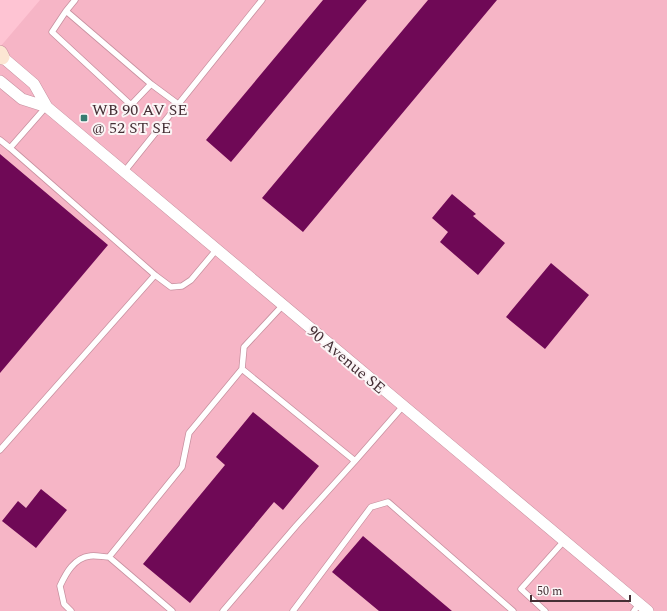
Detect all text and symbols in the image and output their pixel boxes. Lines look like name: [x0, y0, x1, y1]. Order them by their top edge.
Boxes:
place label: WB 90 AV SE @ 52 ST SE: [92, 98, 188, 140]
marker: WB 90 AV SE @ 52 ST SE: [79, 113, 89, 123]
street label: 90 Avenue SE: [302, 320, 391, 400]
scale bar: [531, 577, 630, 603]
text: 50 m: [537, 582, 562, 601]

